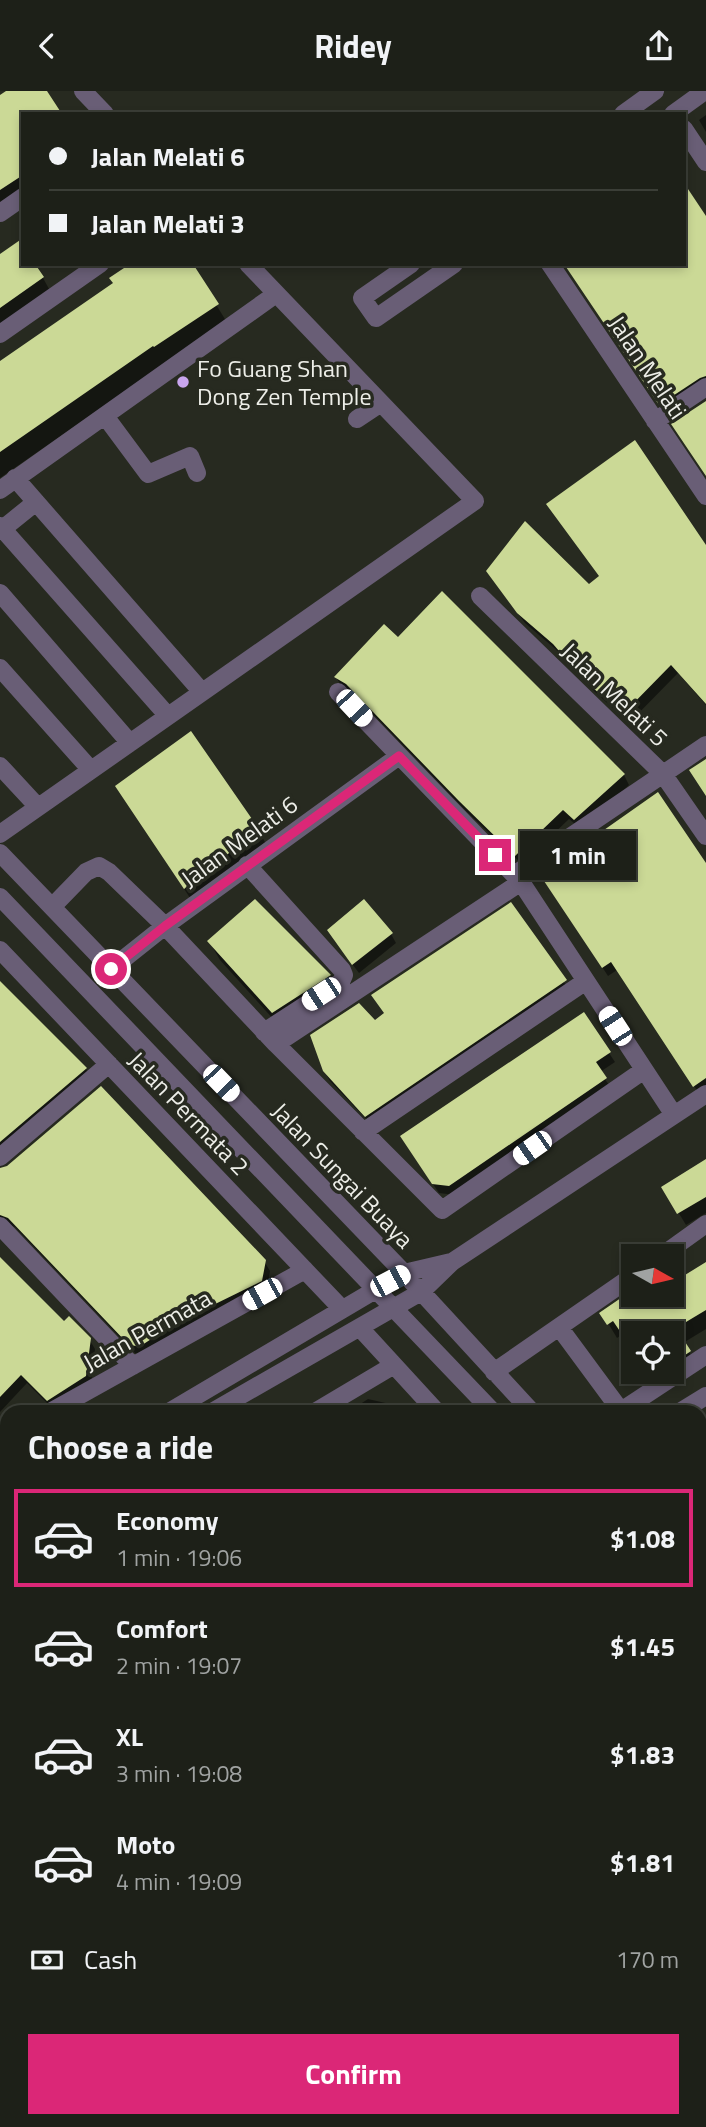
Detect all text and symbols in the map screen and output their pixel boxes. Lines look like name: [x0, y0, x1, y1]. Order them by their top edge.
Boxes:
text: Ridey: [314, 22, 392, 70]
icon: back: [28, 27, 66, 65]
icon: share: [640, 27, 678, 65]
text: Jalan Melati 6: [91, 137, 245, 176]
text: Jalan Melati 3: [91, 204, 245, 243]
street label: Jalan Melati: [600, 308, 696, 426]
place label: Fo Guang Shan Dong Zen Temple: [197, 350, 372, 414]
marker: Fo Guang Shan Dong Zen Temple: [175, 374, 191, 390]
street label: Jalan Melati 5: [553, 634, 677, 754]
car: [332, 685, 377, 731]
street label: Jalan Melati 6: [173, 786, 305, 896]
callout: 1 min: [520, 831, 635, 879]
text: 1 min: [550, 838, 606, 873]
route end: [479, 839, 511, 871]
route start: [95, 953, 127, 985]
car: [298, 974, 345, 1014]
car: [595, 1003, 636, 1049]
street label: Jalan Permata 2: [120, 1043, 258, 1183]
car: [199, 1061, 244, 1105]
street label: Jalan Sungai Buaya: [264, 1094, 422, 1256]
car: [509, 1127, 556, 1169]
north arrow: [621, 1244, 684, 1307]
map controls: [621, 1244, 684, 1384]
car: [367, 1262, 414, 1300]
car: [239, 1275, 286, 1313]
street label: Jalan Permata: [76, 1280, 218, 1380]
button: locate: [621, 1321, 684, 1384]
text: Choose a ride: [28, 1423, 213, 1471]
text: Economy: [116, 1501, 218, 1540]
icon: car: [32, 1507, 95, 1570]
text: $1.08: [610, 1519, 675, 1558]
text: 1 min · 19:06: [116, 1540, 242, 1575]
text: Comfort: [116, 1609, 208, 1648]
icon: car: [32, 1615, 95, 1678]
text: $1.45: [610, 1627, 675, 1666]
text: 2 min · 19:07: [116, 1648, 242, 1683]
text: XL: [116, 1717, 143, 1756]
icon: car: [32, 1723, 95, 1786]
text: $1.83: [610, 1735, 675, 1774]
text: 3 min · 19:08: [116, 1756, 242, 1791]
text: Moto: [116, 1825, 175, 1864]
icon: car: [32, 1831, 95, 1894]
text: $1.81: [610, 1843, 675, 1882]
text: 4 min · 19:09: [116, 1864, 242, 1899]
text: Cash: [84, 1940, 137, 1979]
icon: cash: [28, 1941, 66, 1979]
text: 170 m: [616, 1942, 679, 1977]
button: Confirm: [28, 2034, 679, 2114]

